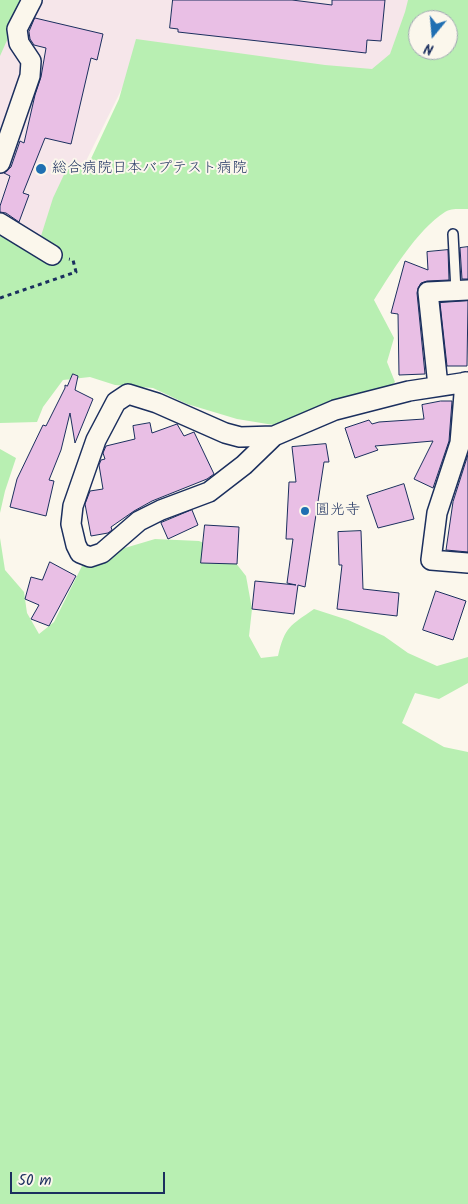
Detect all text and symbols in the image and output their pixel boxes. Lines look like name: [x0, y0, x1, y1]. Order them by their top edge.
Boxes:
north arrow: [408, 10, 458, 60]
text: N: [421, 37, 436, 60]
place label: 総合病院日本バプテスト病院: [52, 160, 247, 178]
marker: 総合病院日本バプテスト病院: [34, 162, 48, 176]
place label: 圓光寺: [315, 502, 360, 520]
marker: 圓光寺: [299, 505, 311, 517]
scale bar: [12, 1162, 168, 1194]
text: 50 m: [18, 1169, 52, 1193]

